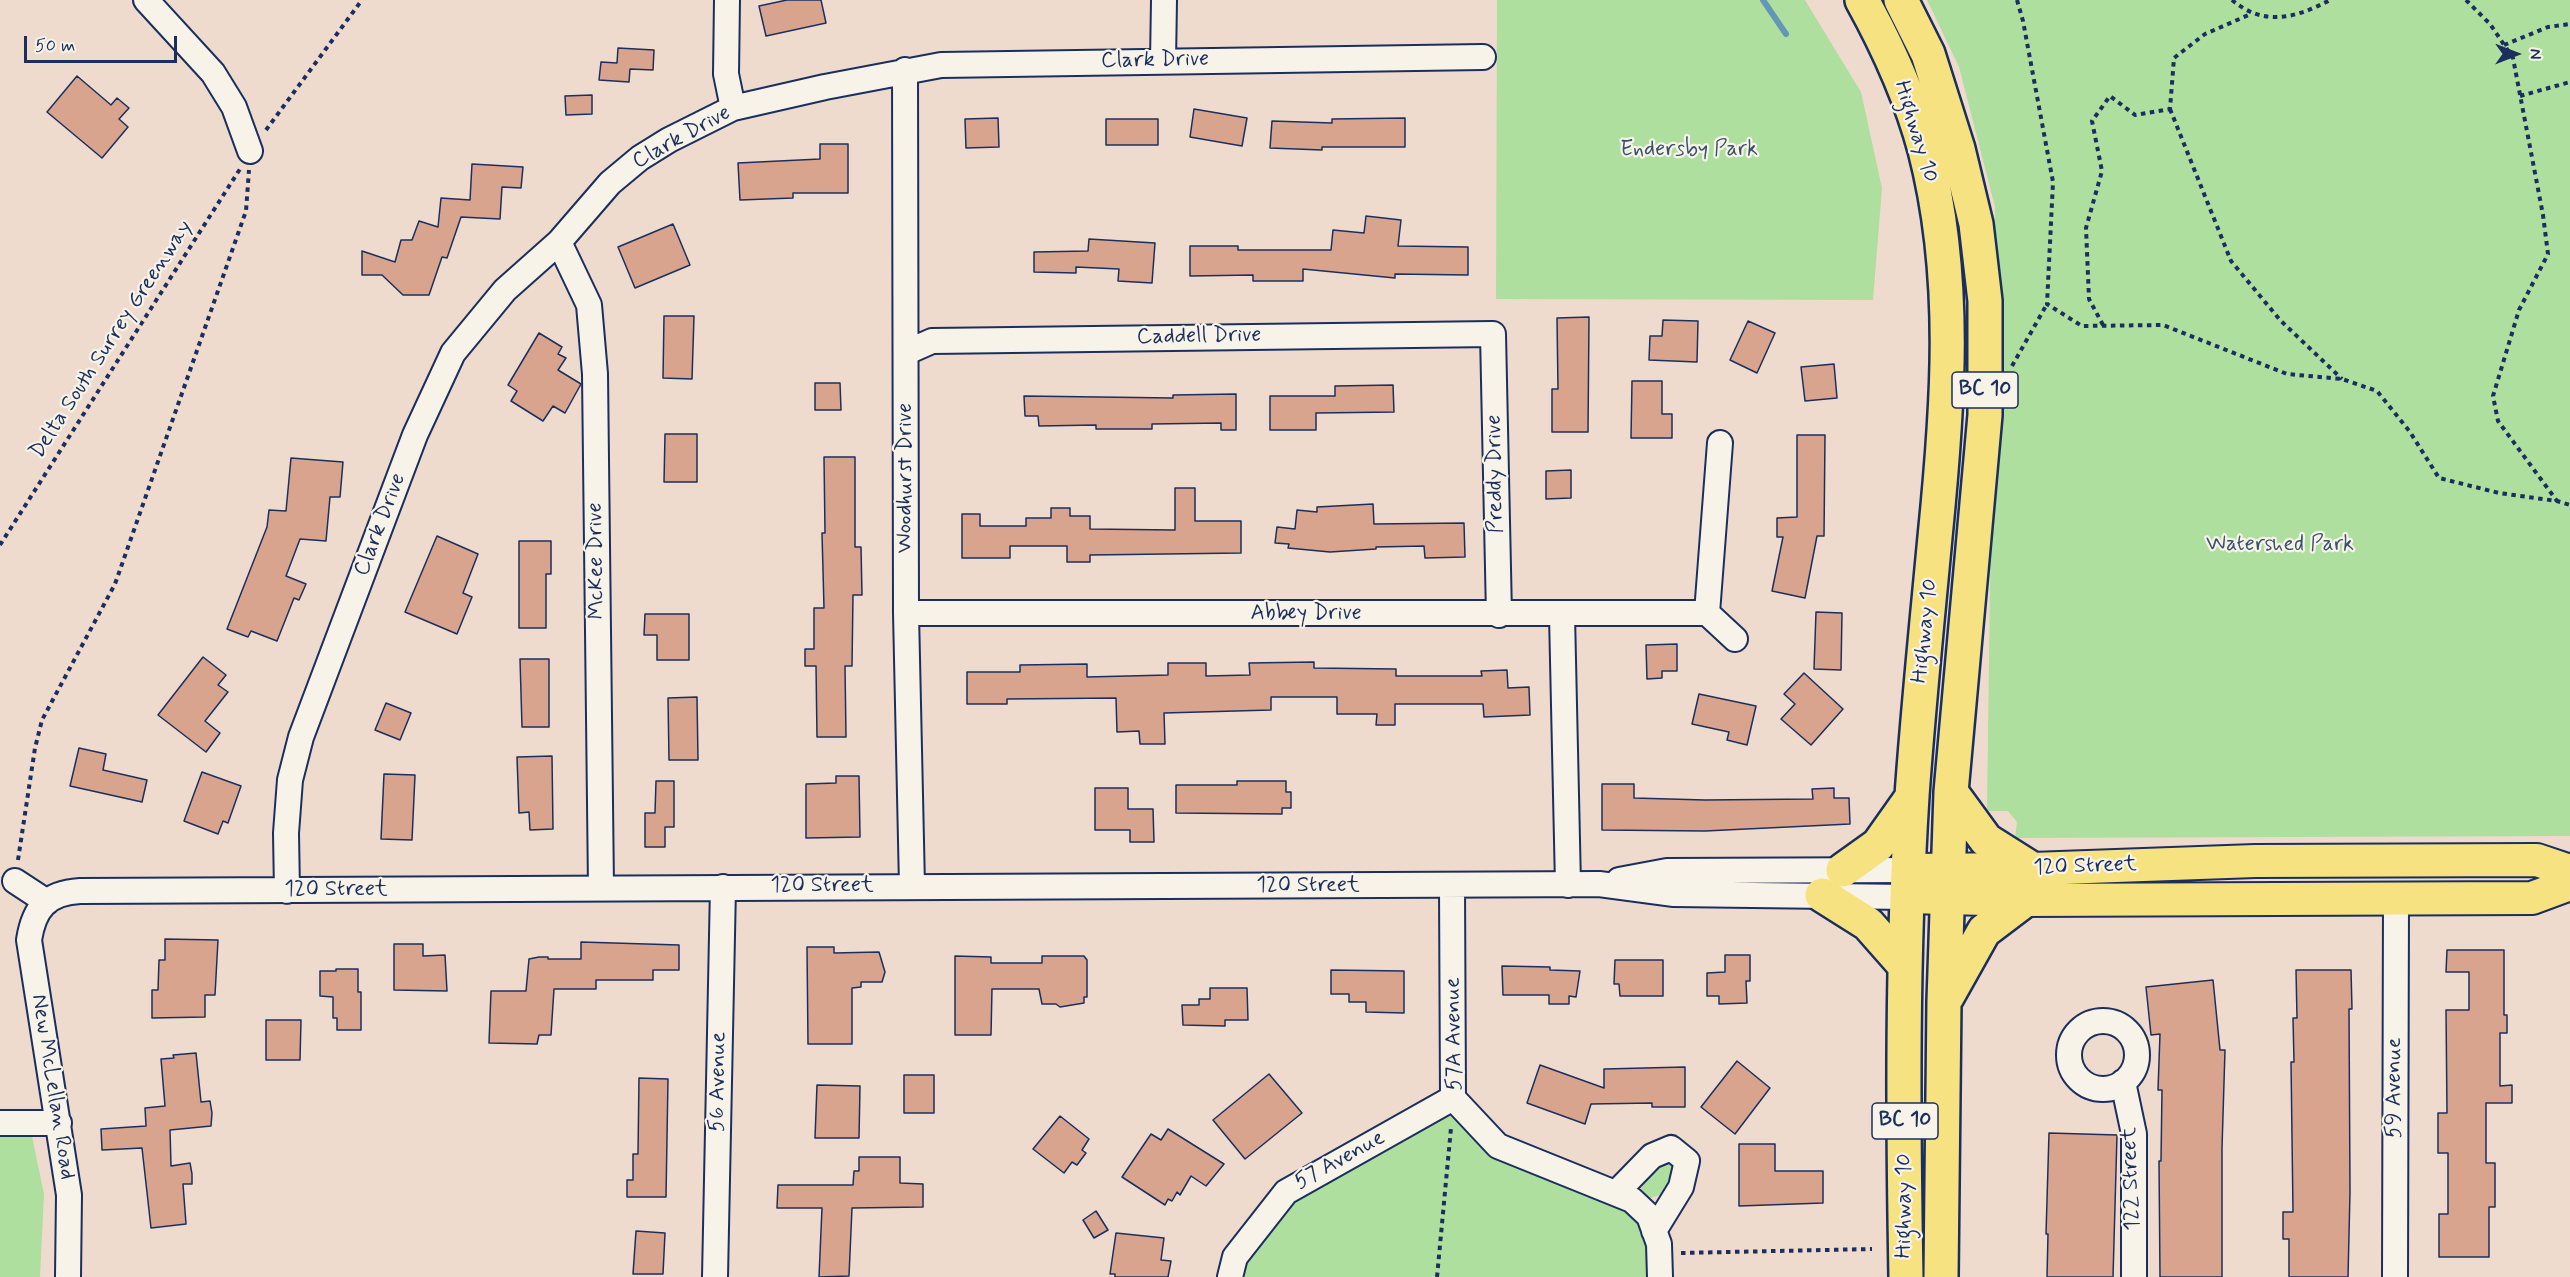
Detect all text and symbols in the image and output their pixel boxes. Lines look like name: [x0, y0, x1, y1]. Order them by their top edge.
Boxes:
scale bar: [27, 24, 180, 62]
north arrow: [2486, 24, 2546, 84]
text: 50 m: [35, 34, 75, 58]
street label: Clark Drive: [1101, 47, 1209, 75]
text: N: [2524, 49, 2545, 59]
street label: Highway 10: [1887, 78, 1943, 186]
street label: Clark Drive: [628, 100, 736, 176]
park label: Endersby Park: [1620, 137, 1758, 163]
street label: Delta South Surrey Greenway: [25, 216, 199, 464]
street label: Caddell Drive: [1137, 323, 1261, 351]
road number: BC 10: [1952, 372, 2018, 408]
street label: Woodhurst Drive: [893, 403, 919, 553]
street label: Preddy Drive: [1482, 414, 1510, 534]
street label: Clark Drive: [349, 470, 413, 580]
street label: McKee Drive: [583, 502, 611, 620]
park label: Watershed Park: [2206, 532, 2354, 558]
street label: Highway 10: [1907, 577, 1945, 685]
street label: Abbey Drive: [1250, 601, 1362, 627]
street label: 120 Street: [2033, 852, 2137, 882]
street label: 120 Street: [770, 873, 874, 899]
street label: 120 Street: [1256, 873, 1360, 899]
street label: 120 Street: [284, 877, 388, 903]
street label: 57A Avenue: [1441, 977, 1469, 1091]
street label: New McLellan Road: [24, 992, 80, 1182]
street label: 56 Avenue: [705, 1032, 733, 1132]
street label: 59 Avenue: [2382, 1037, 2408, 1139]
road number: BC 10: [1872, 1103, 1938, 1139]
street label: 57 Avenue: [1290, 1125, 1390, 1197]
street label: 122 Street: [2117, 1127, 2147, 1231]
street label: Highway 10: [1892, 1153, 1918, 1259]

